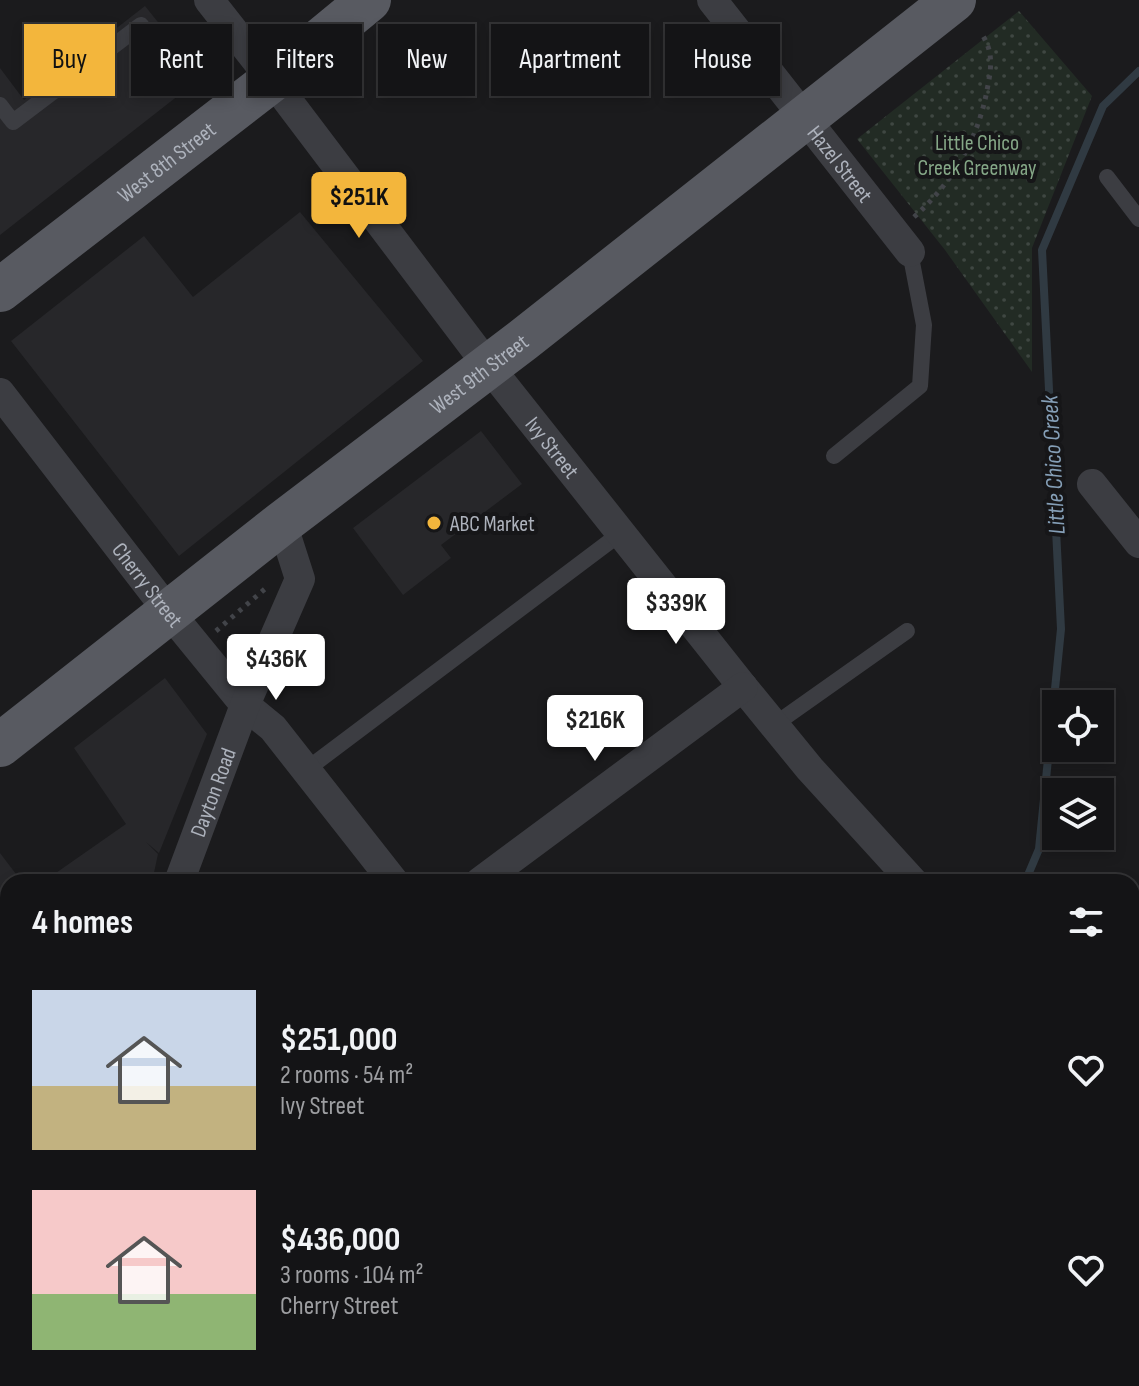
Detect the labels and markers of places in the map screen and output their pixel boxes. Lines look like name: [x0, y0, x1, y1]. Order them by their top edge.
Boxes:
pin: $251K: [303, 172, 415, 240]
place label: ABC Market: [449, 511, 535, 538]
marker: ABC Market: [425, 514, 443, 532]
pin: $339K: [620, 578, 732, 646]
pin: $436K: [220, 634, 332, 702]
pin: $216K: [539, 695, 651, 763]

